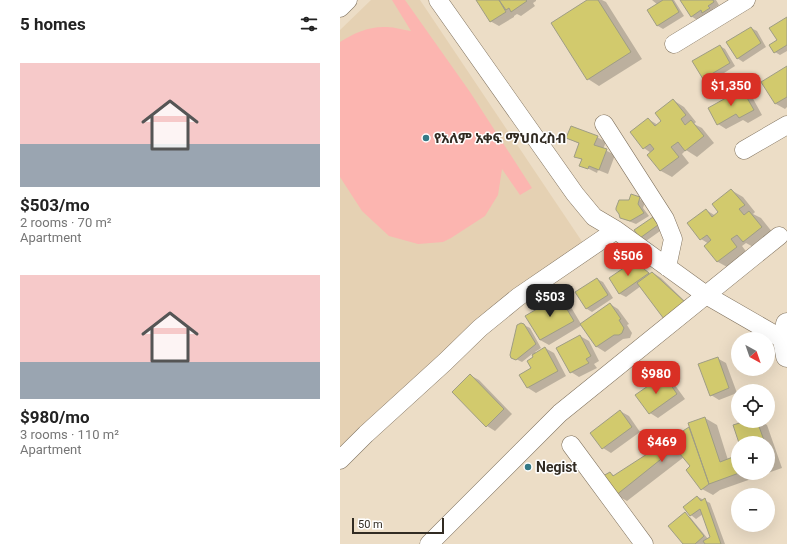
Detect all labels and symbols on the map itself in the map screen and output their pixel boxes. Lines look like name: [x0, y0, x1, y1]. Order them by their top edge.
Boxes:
pin: $1,350: [698, 73, 764, 107]
place label: የአለም አቀፍ ማህበረስብ: [434, 130, 566, 146]
marker: የአለም አቀፍ ማህበረስብ: [421, 133, 431, 143]
pin: $506: [604, 243, 652, 277]
pin: $503: [526, 284, 574, 318]
north arrow: [731, 332, 775, 376]
pin: $980: [632, 361, 680, 395]
pin: $469: [638, 429, 686, 463]
place label: Negist: [536, 459, 577, 475]
marker: Negist: [523, 462, 533, 472]
scale bar: [352, 516, 444, 535]

